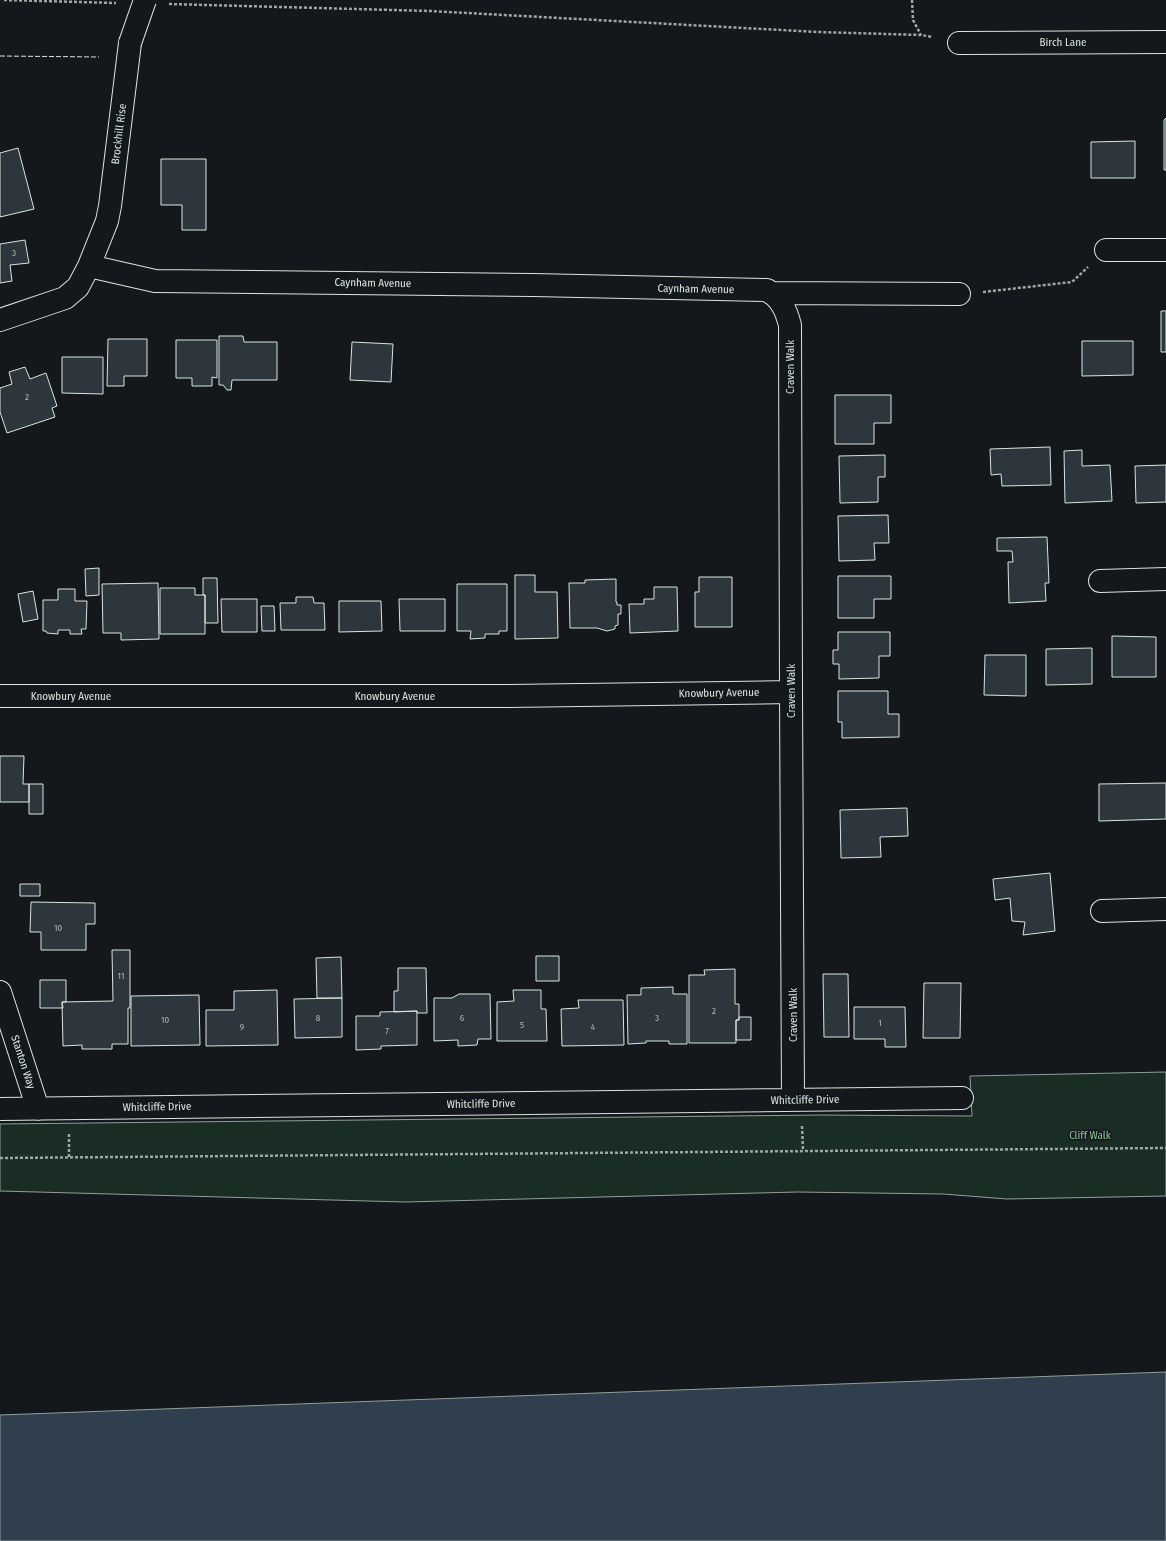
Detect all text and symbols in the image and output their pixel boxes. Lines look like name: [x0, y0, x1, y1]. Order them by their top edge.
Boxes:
street label: Birch Lane: [1040, 36, 1086, 49]
street label: Brockhill Rise: [109, 103, 129, 165]
house number: 3: [12, 248, 16, 258]
street label: Caynham Avenue: [335, 276, 411, 290]
street label: Caynham Avenue: [658, 282, 734, 296]
street label: Craven Walk: [784, 339, 797, 394]
house number: 2: [25, 392, 29, 402]
street label: Craven Walk: [785, 663, 798, 718]
street label: Knowbury Avenue: [679, 686, 759, 700]
street label: Knowbury Avenue: [31, 690, 111, 703]
street label: Knowbury Avenue: [355, 690, 435, 703]
house number: 10: [54, 923, 62, 933]
house number: 11: [118, 971, 124, 981]
street label: Craven Walk: [787, 987, 800, 1042]
house number: 2: [712, 1006, 716, 1016]
house number: 8: [316, 1013, 321, 1023]
house number: 6: [460, 1013, 465, 1023]
house number: 3: [655, 1013, 659, 1023]
house number: 10: [161, 1015, 169, 1025]
house number: 1: [878, 1018, 882, 1028]
house number: 5: [520, 1020, 524, 1030]
house number: 9: [240, 1022, 244, 1032]
house number: 4: [591, 1022, 596, 1032]
house number: 7: [385, 1026, 389, 1036]
street label: Stanton Way: [8, 1033, 38, 1091]
street label: Whitcliffe Drive: [771, 1093, 839, 1107]
street label: Whitcliffe Drive: [447, 1097, 515, 1111]
street label: Whitcliffe Drive: [123, 1100, 191, 1114]
park label: Cliff Walk: [1069, 1129, 1112, 1142]

